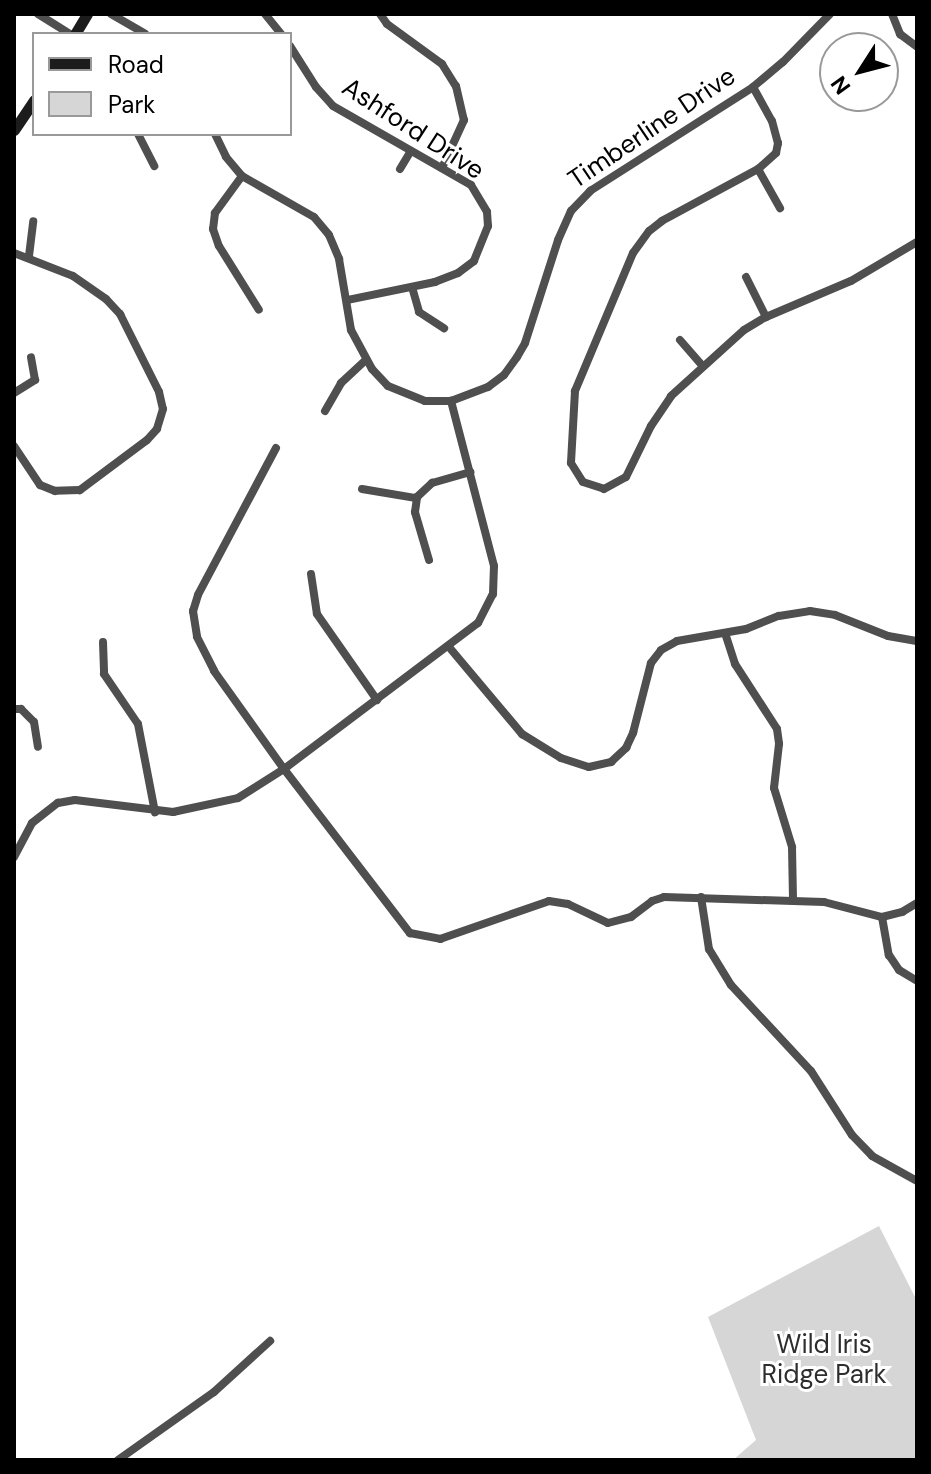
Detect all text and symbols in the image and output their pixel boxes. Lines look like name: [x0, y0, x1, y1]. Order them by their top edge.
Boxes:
legend: [32, 32, 292, 136]
north arrow: [819, 32, 899, 112]
text: Road: [108, 49, 164, 80]
street label: Timberline Drive: [562, 61, 742, 195]
text: N: [824, 70, 857, 100]
street label: Ashford Drive: [336, 72, 490, 186]
text: Park: [108, 89, 155, 120]
park label: Wild Iris Ridge Park: [761, 1329, 887, 1390]

